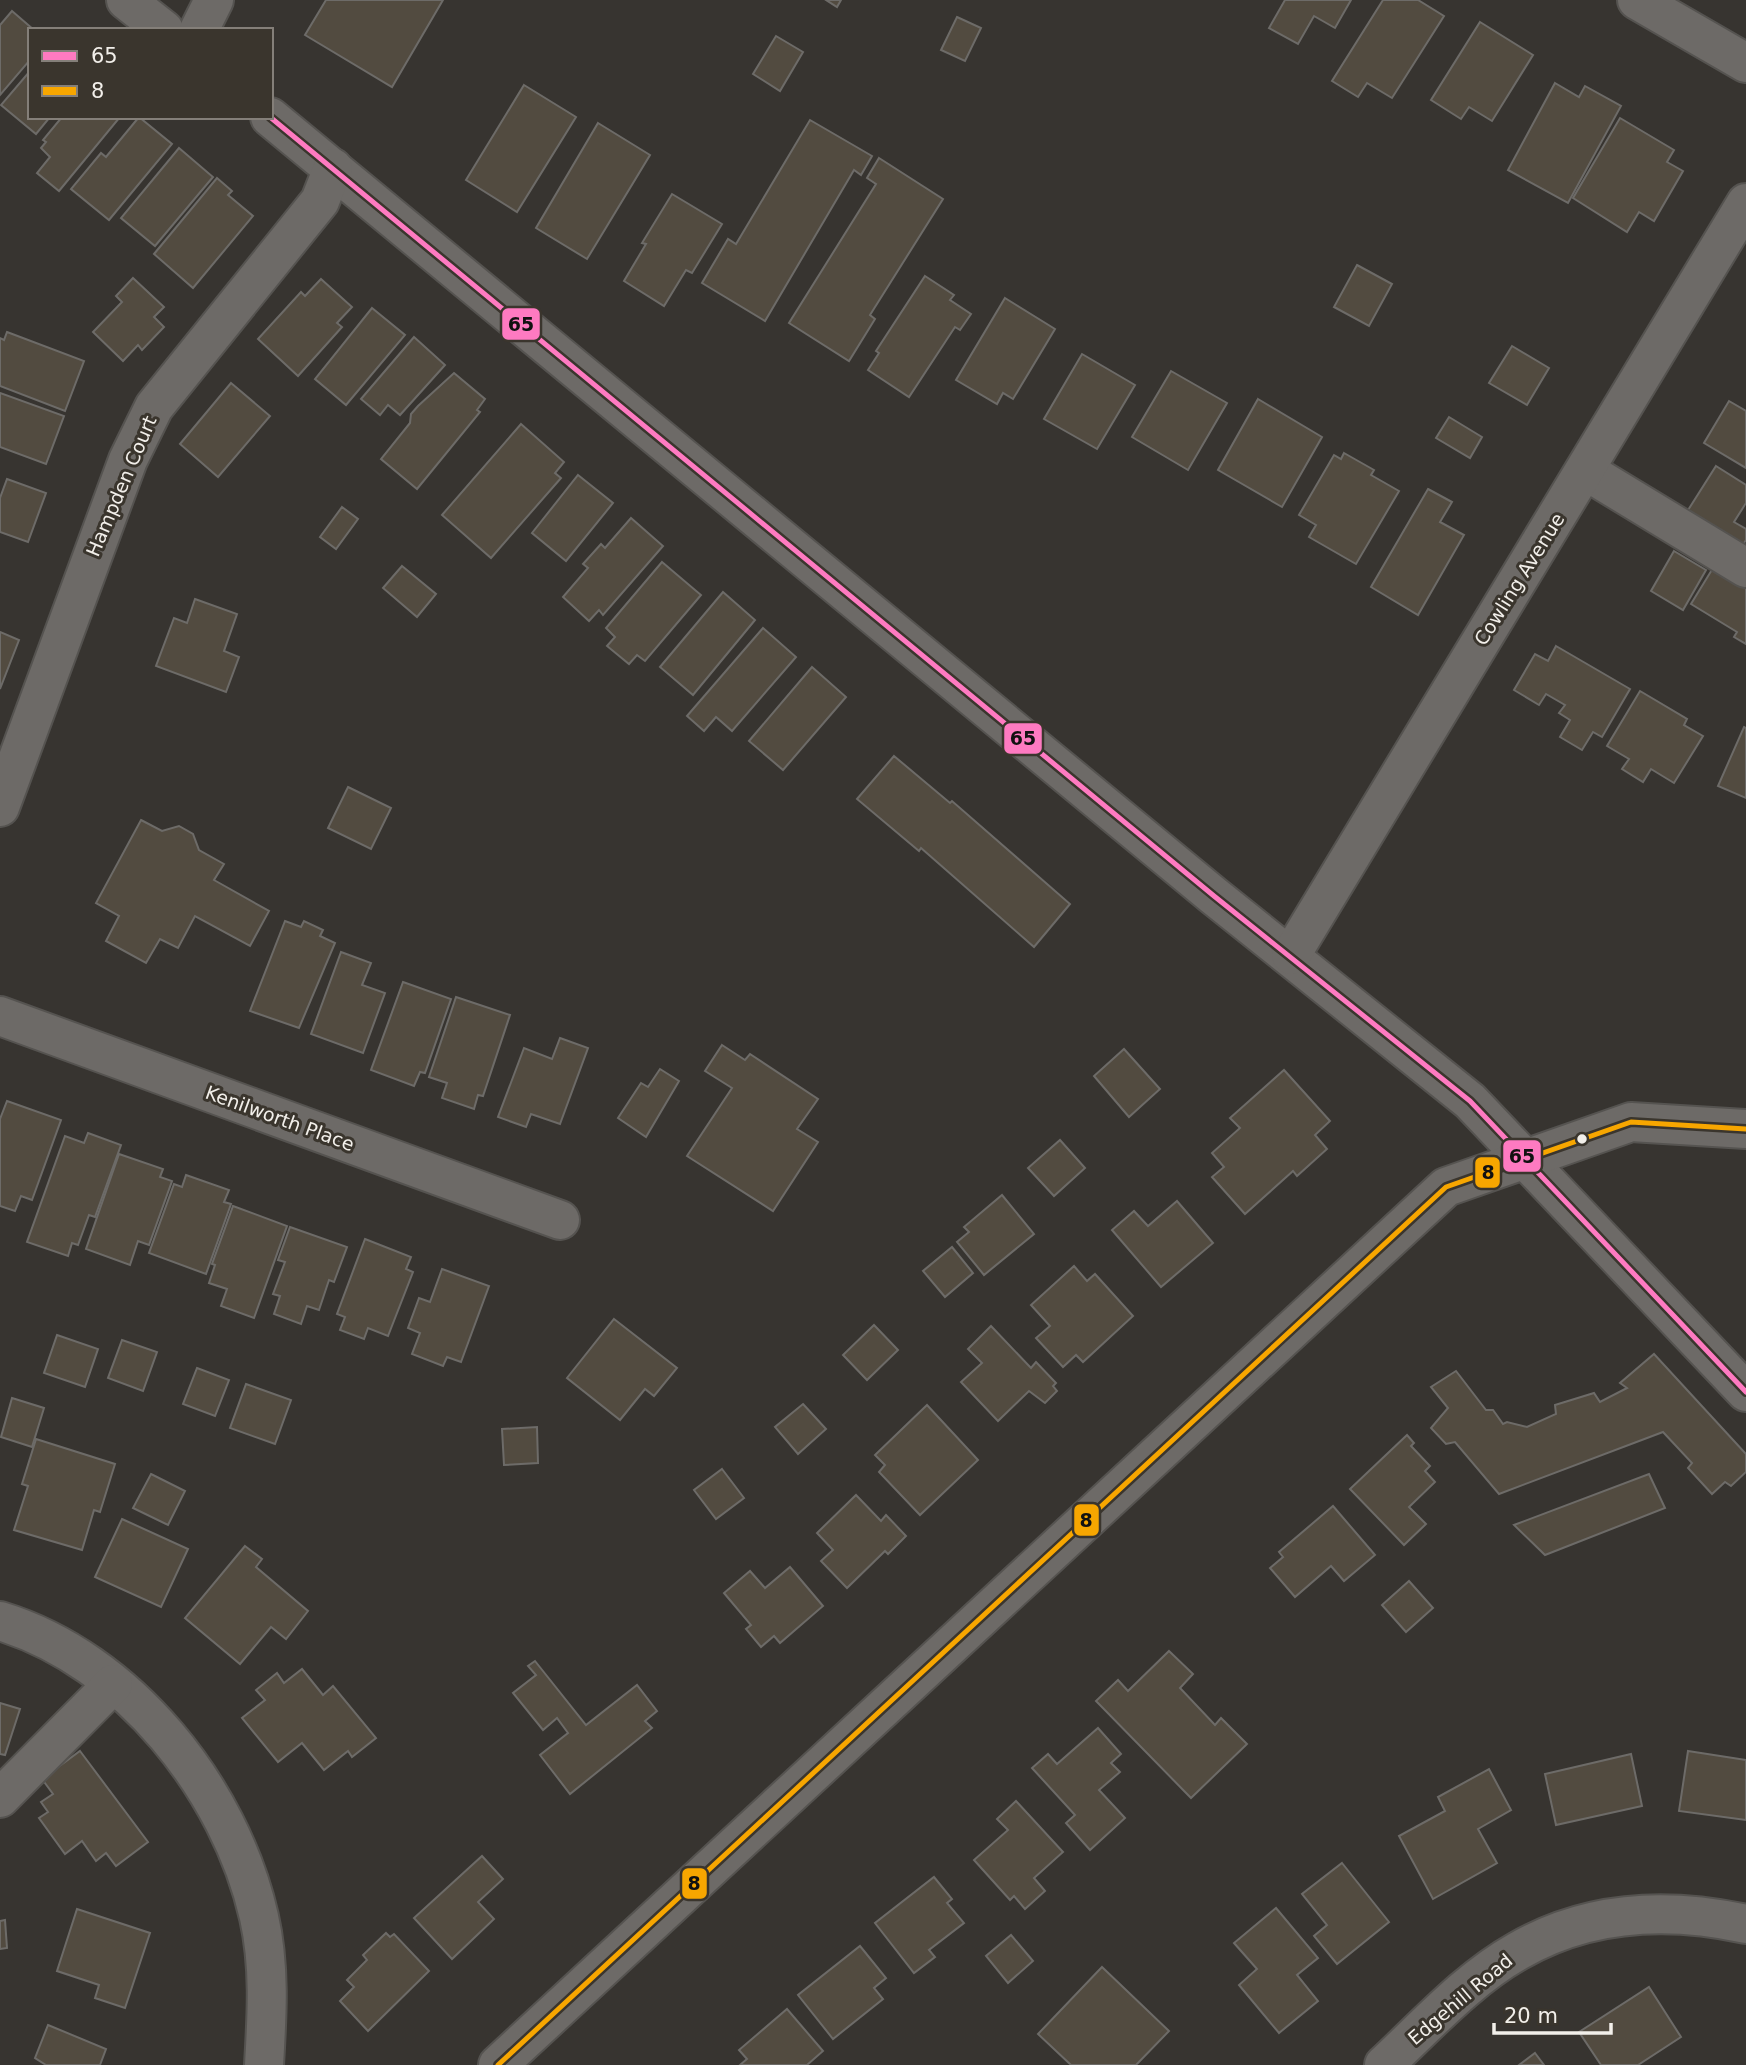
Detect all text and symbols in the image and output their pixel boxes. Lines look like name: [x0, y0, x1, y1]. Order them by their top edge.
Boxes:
legend: [28, 28, 273, 119]
text: 65: [91, 44, 118, 68]
text: 8: [91, 79, 104, 103]
line badge: 65: [501, 307, 541, 341]
text: 65: [508, 313, 534, 335]
street label: Hampden Court: [81, 412, 161, 560]
street label: Cowling Avenue: [1469, 509, 1569, 649]
line badge: 65: [1003, 722, 1043, 755]
text: 65: [1010, 727, 1036, 749]
street label: Kenilworth Place: [203, 1081, 357, 1155]
unlabelled marker: [1575, 1132, 1589, 1146]
line badge: 65: [1502, 1139, 1542, 1173]
text: 65: [1509, 1145, 1535, 1167]
line badge: 8: [1474, 1156, 1501, 1189]
text: 8: [1481, 1161, 1495, 1183]
line badge: 8: [1073, 1503, 1100, 1537]
text: 8: [1079, 1509, 1093, 1531]
line badge: 8: [681, 1867, 708, 1900]
text: 8: [687, 1872, 701, 1894]
street label: Edgehill Road: [1403, 1949, 1517, 2049]
scale bar: [1494, 1992, 1611, 2036]
text: 20 m: [1504, 2004, 1558, 2028]

